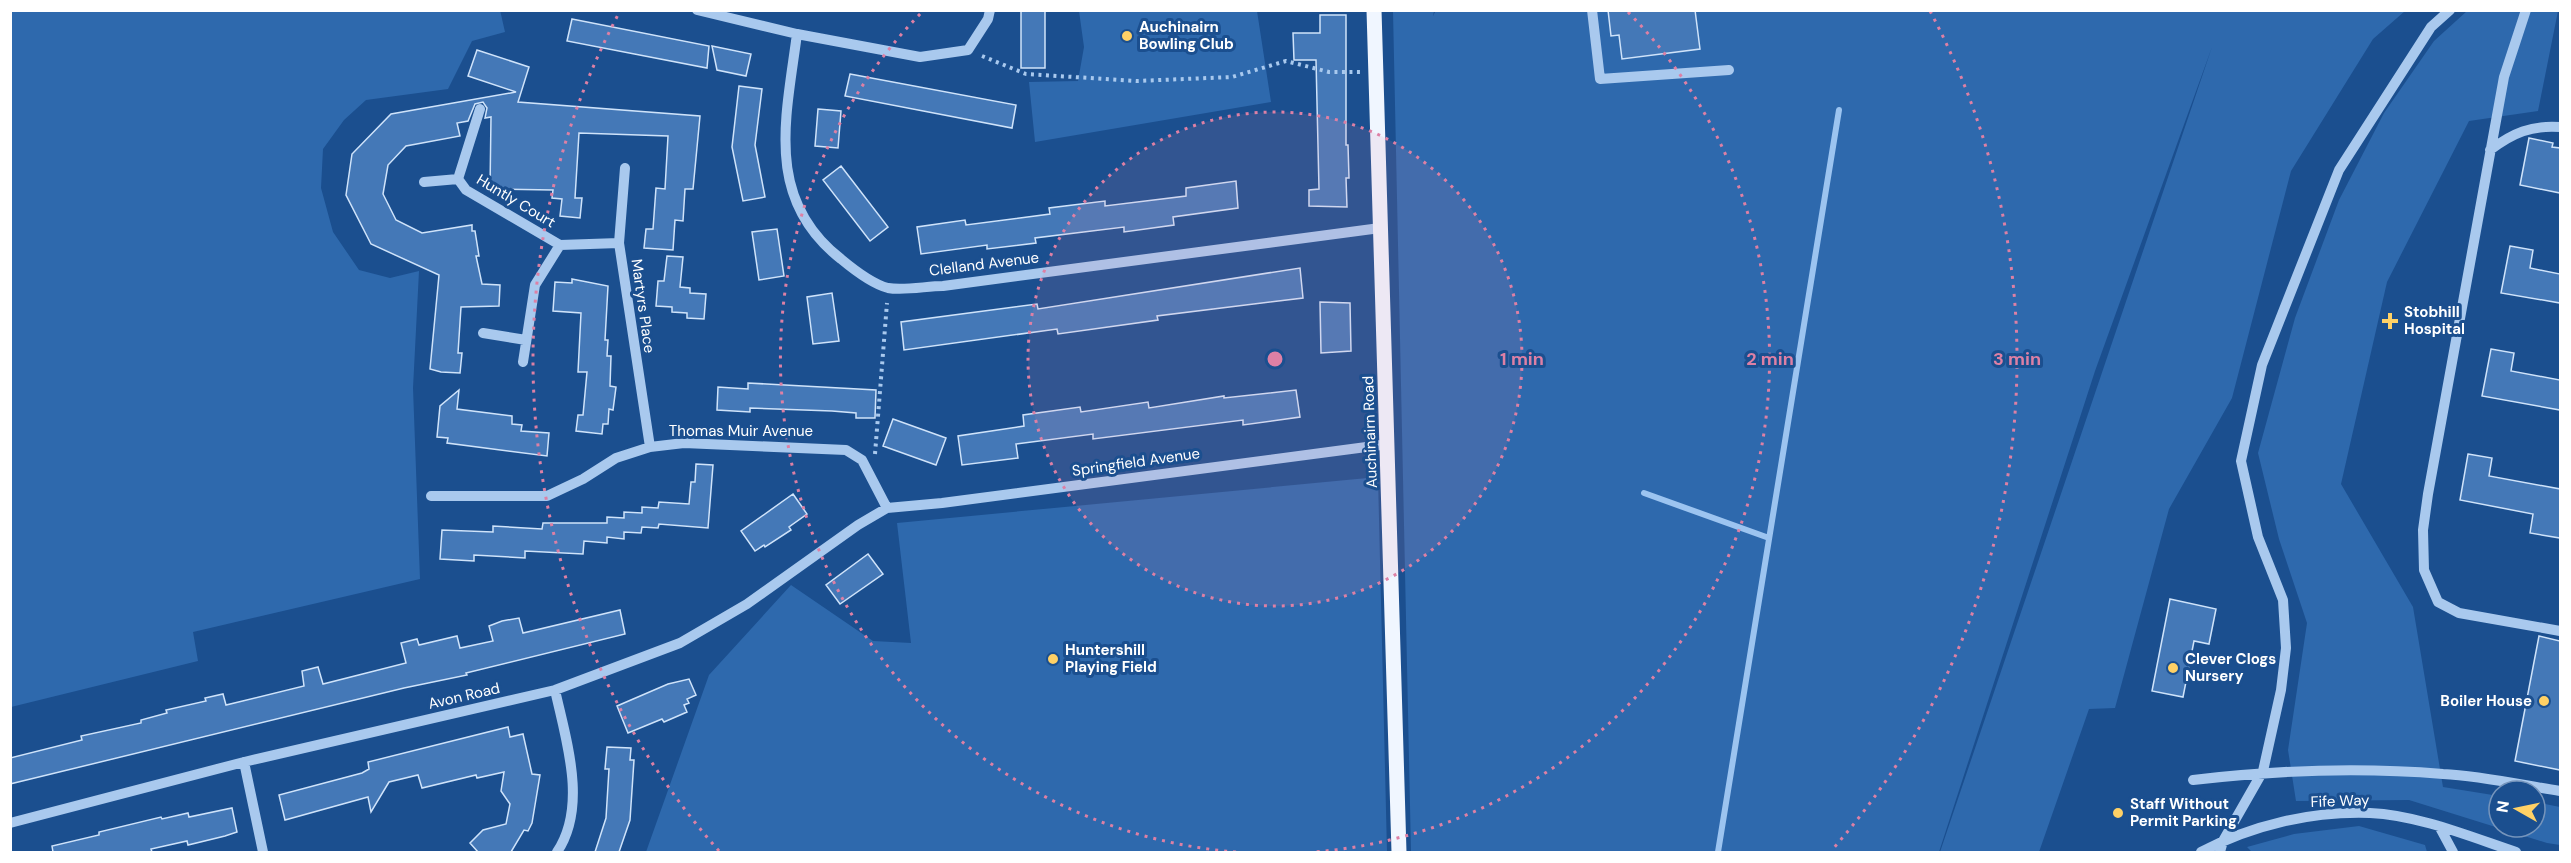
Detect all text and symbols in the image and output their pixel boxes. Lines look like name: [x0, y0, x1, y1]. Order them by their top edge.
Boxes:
place label: Auchinairn Bowling Club: [1139, 17, 1234, 54]
marker: Auchinairn Bowling Club: [1120, 29, 1134, 43]
street label: Huntly Court: [473, 170, 559, 232]
street label: Clelland Avenue: [928, 247, 1040, 281]
street label: Martyrs Place: [626, 258, 660, 354]
place label: Stobhill Hospital: [2404, 302, 2465, 339]
marker: Stobhill Hospital: [2381, 312, 2399, 330]
text: 1 min: [1500, 347, 1544, 371]
text: 2 min: [1746, 347, 1794, 371]
text: 3 min: [1993, 347, 2041, 371]
centre of rings: [1265, 349, 1285, 369]
street label: Auchinairn Road: [1358, 375, 1382, 489]
street label: Thomas Muir Avenue: [669, 421, 813, 441]
street label: Springfield Avenue: [1071, 443, 1201, 481]
place label: Huntershill Playing Field: [1065, 640, 1157, 677]
place label: Clever Clogs Nursery: [2185, 649, 2276, 686]
marker: Huntershill Playing Field: [1046, 652, 1060, 666]
marker: Clever Clogs Nursery: [2166, 661, 2180, 675]
street label: Avon Road: [426, 678, 502, 714]
place label: Boiler House: [2440, 691, 2532, 711]
marker: Boiler House: [2537, 694, 2551, 708]
north arrow: [2487, 779, 2547, 839]
street label: Fife Way: [2310, 790, 2370, 812]
place label: Staff Without Permit Parking: [2130, 794, 2237, 831]
text: N: [2491, 799, 2514, 814]
marker: Staff Without Permit Parking: [2111, 806, 2125, 820]

